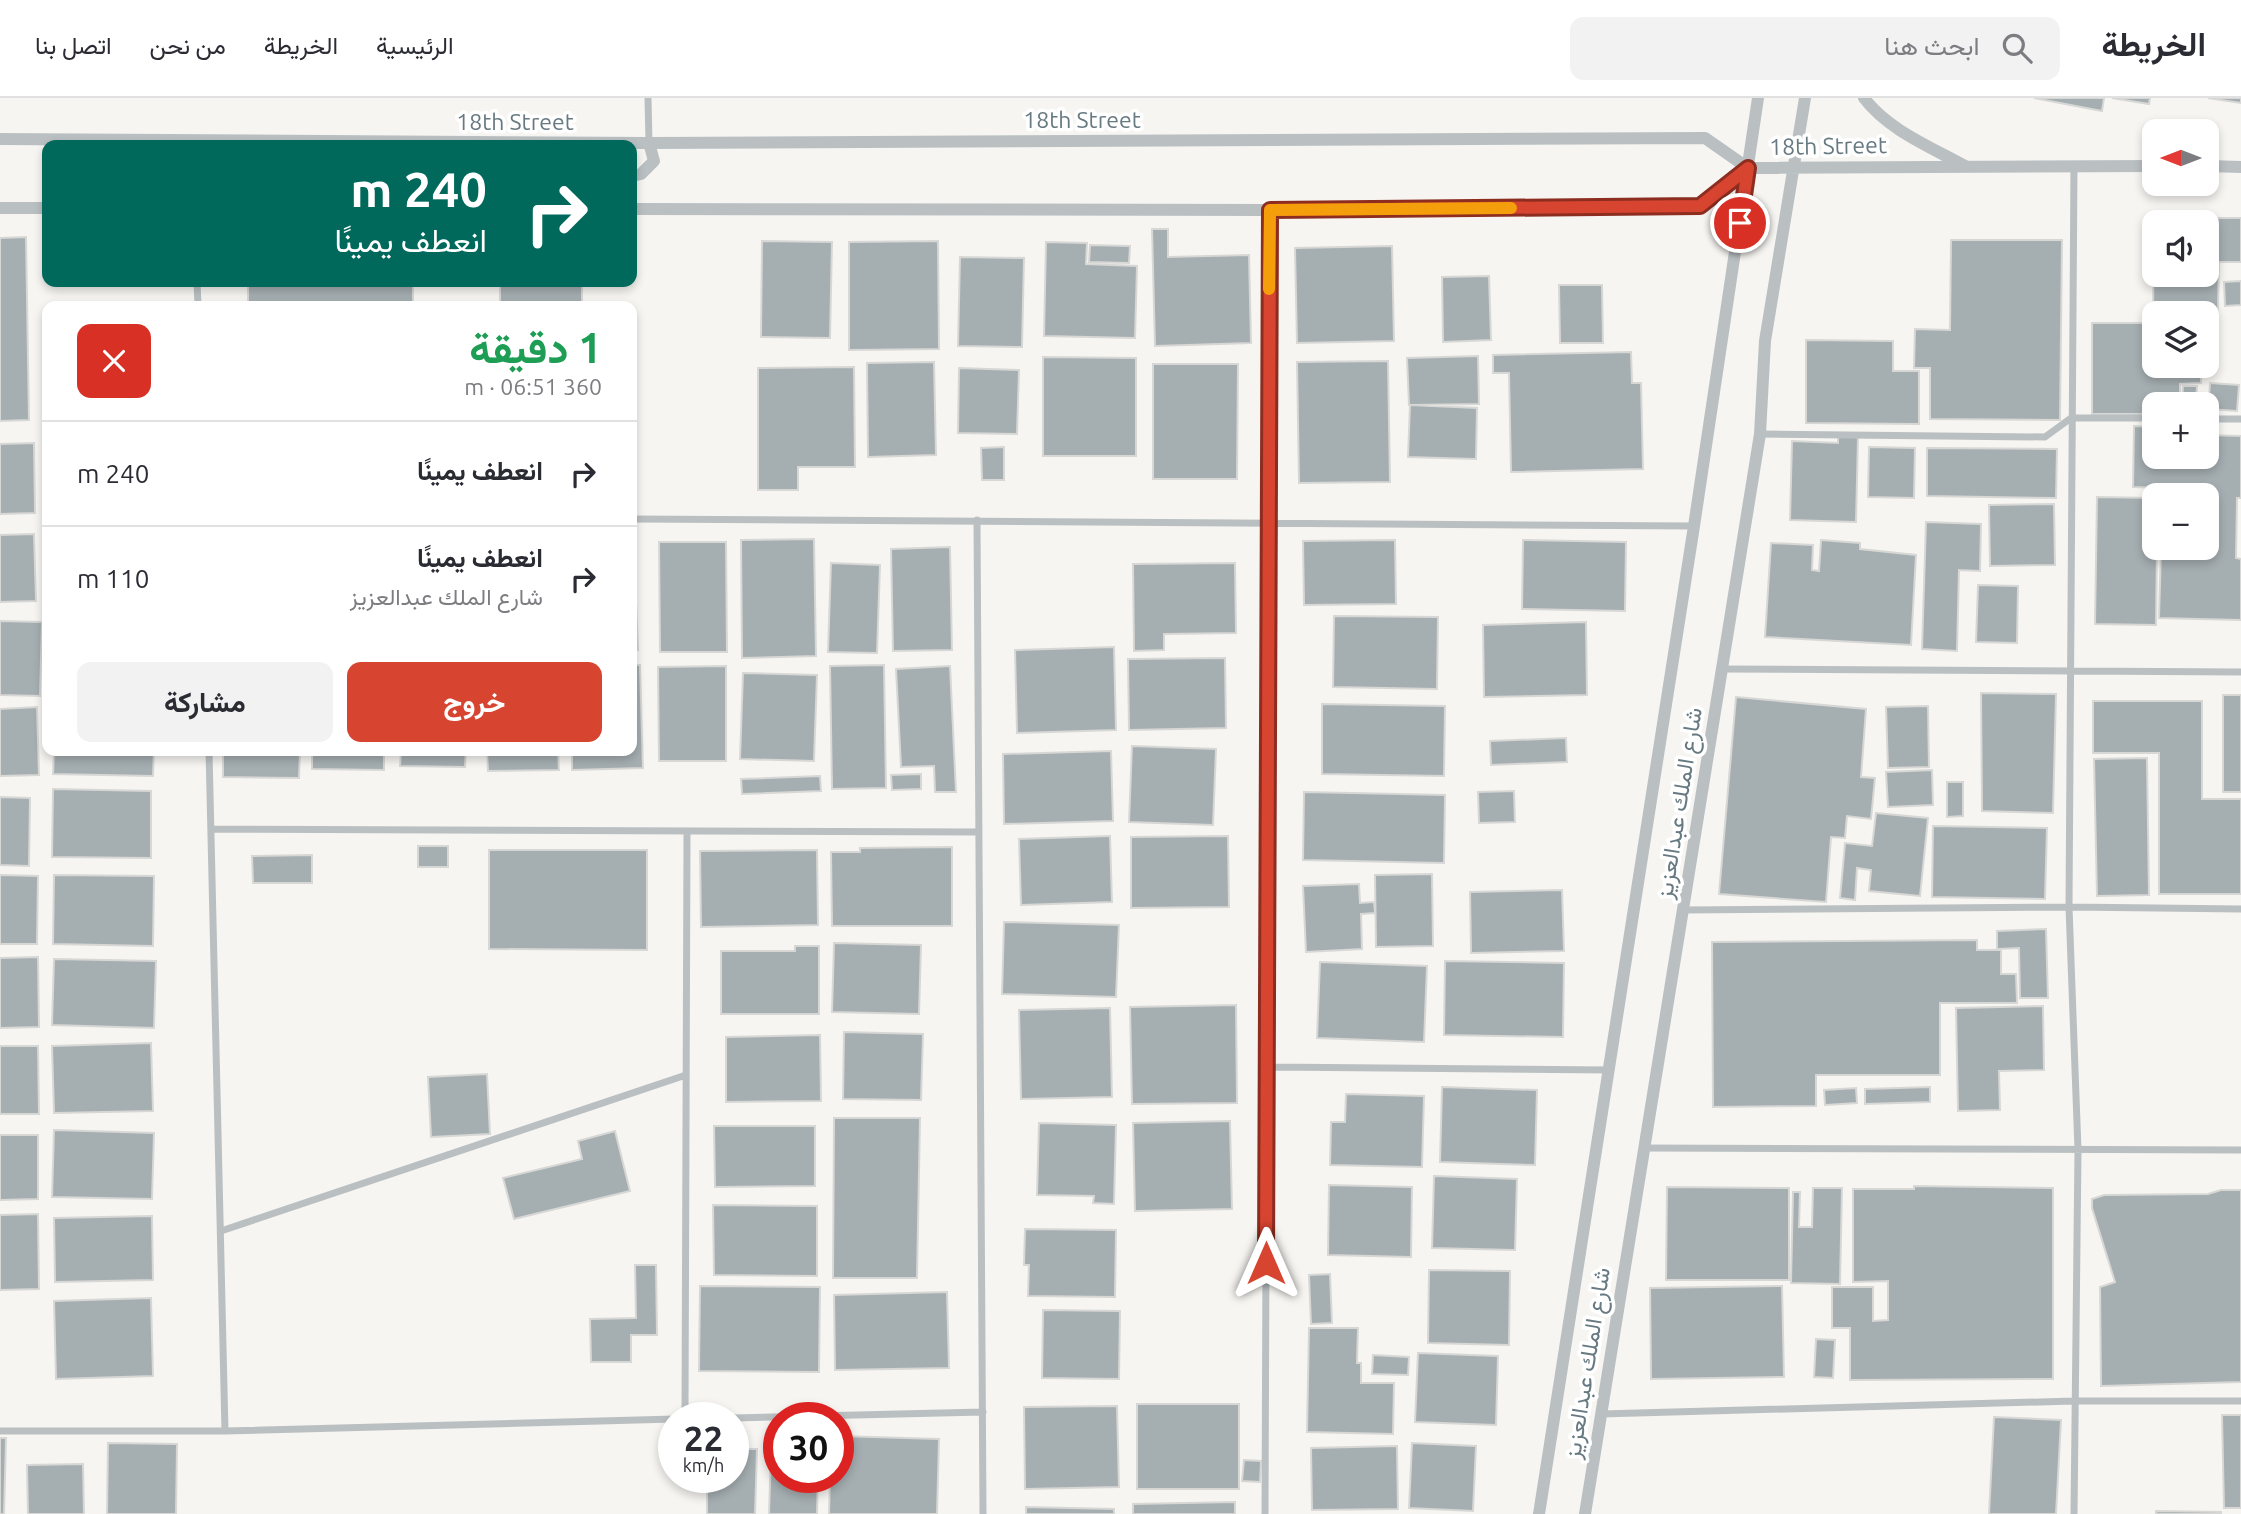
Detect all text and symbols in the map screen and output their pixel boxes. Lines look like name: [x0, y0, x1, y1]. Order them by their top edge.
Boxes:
search box: [1570, 17, 2060, 80]
text: الخريطة: [2102, 25, 2206, 62]
icon: search: [1998, 29, 2036, 67]
text: ابحث هنا: [1884, 31, 1980, 60]
text: اتصل بنا: [35, 32, 112, 59]
text: من نحن: [150, 32, 226, 59]
text: الخريطة: [264, 32, 338, 59]
text: الرئيسية: [376, 32, 454, 59]
street label: 18th Street: [1023, 107, 1141, 132]
street label: 18th Street: [456, 109, 574, 134]
north arrow: [2142, 119, 2219, 196]
map controls: [2142, 119, 2219, 560]
street label: 18th Street: [1769, 132, 1887, 159]
text: 240 m: [350, 161, 487, 216]
icon: right: [511, 168, 602, 259]
pin: [1710, 193, 1770, 253]
icon: arrive: [1721, 204, 1759, 242]
button: sound: [2142, 210, 2219, 287]
text: انعطف يمينًا: [334, 222, 487, 258]
button: layers: [2142, 301, 2219, 378]
button: close: [77, 324, 151, 398]
text: 1 دقيقة: [469, 324, 602, 371]
text: 360 m · 06:51: [464, 374, 602, 399]
button: +: [2142, 392, 2219, 469]
icon: right: [564, 455, 602, 493]
text: انعطف يمينًا: [417, 456, 543, 485]
text: 240 m: [77, 459, 149, 488]
button: −: [2142, 483, 2219, 560]
text: انعطف يمينًا: [417, 543, 543, 572]
icon: right: [564, 560, 602, 598]
text: 110 m: [77, 564, 149, 593]
text: شارع الملك عبدالعزيز: [350, 584, 543, 609]
button: مشاركة: [77, 662, 333, 742]
button: خروج: [347, 662, 602, 742]
street label: شارع الملك عبدالعزيز: [1651, 706, 1710, 902]
position arrow: [1229, 1226, 1303, 1300]
street label: شارع الملك عبدالعزيز: [1559, 1266, 1618, 1462]
speed limit sign: 30: [763, 1402, 854, 1493]
text: 22: [684, 1418, 723, 1458]
text: km/h: [683, 1455, 724, 1475]

